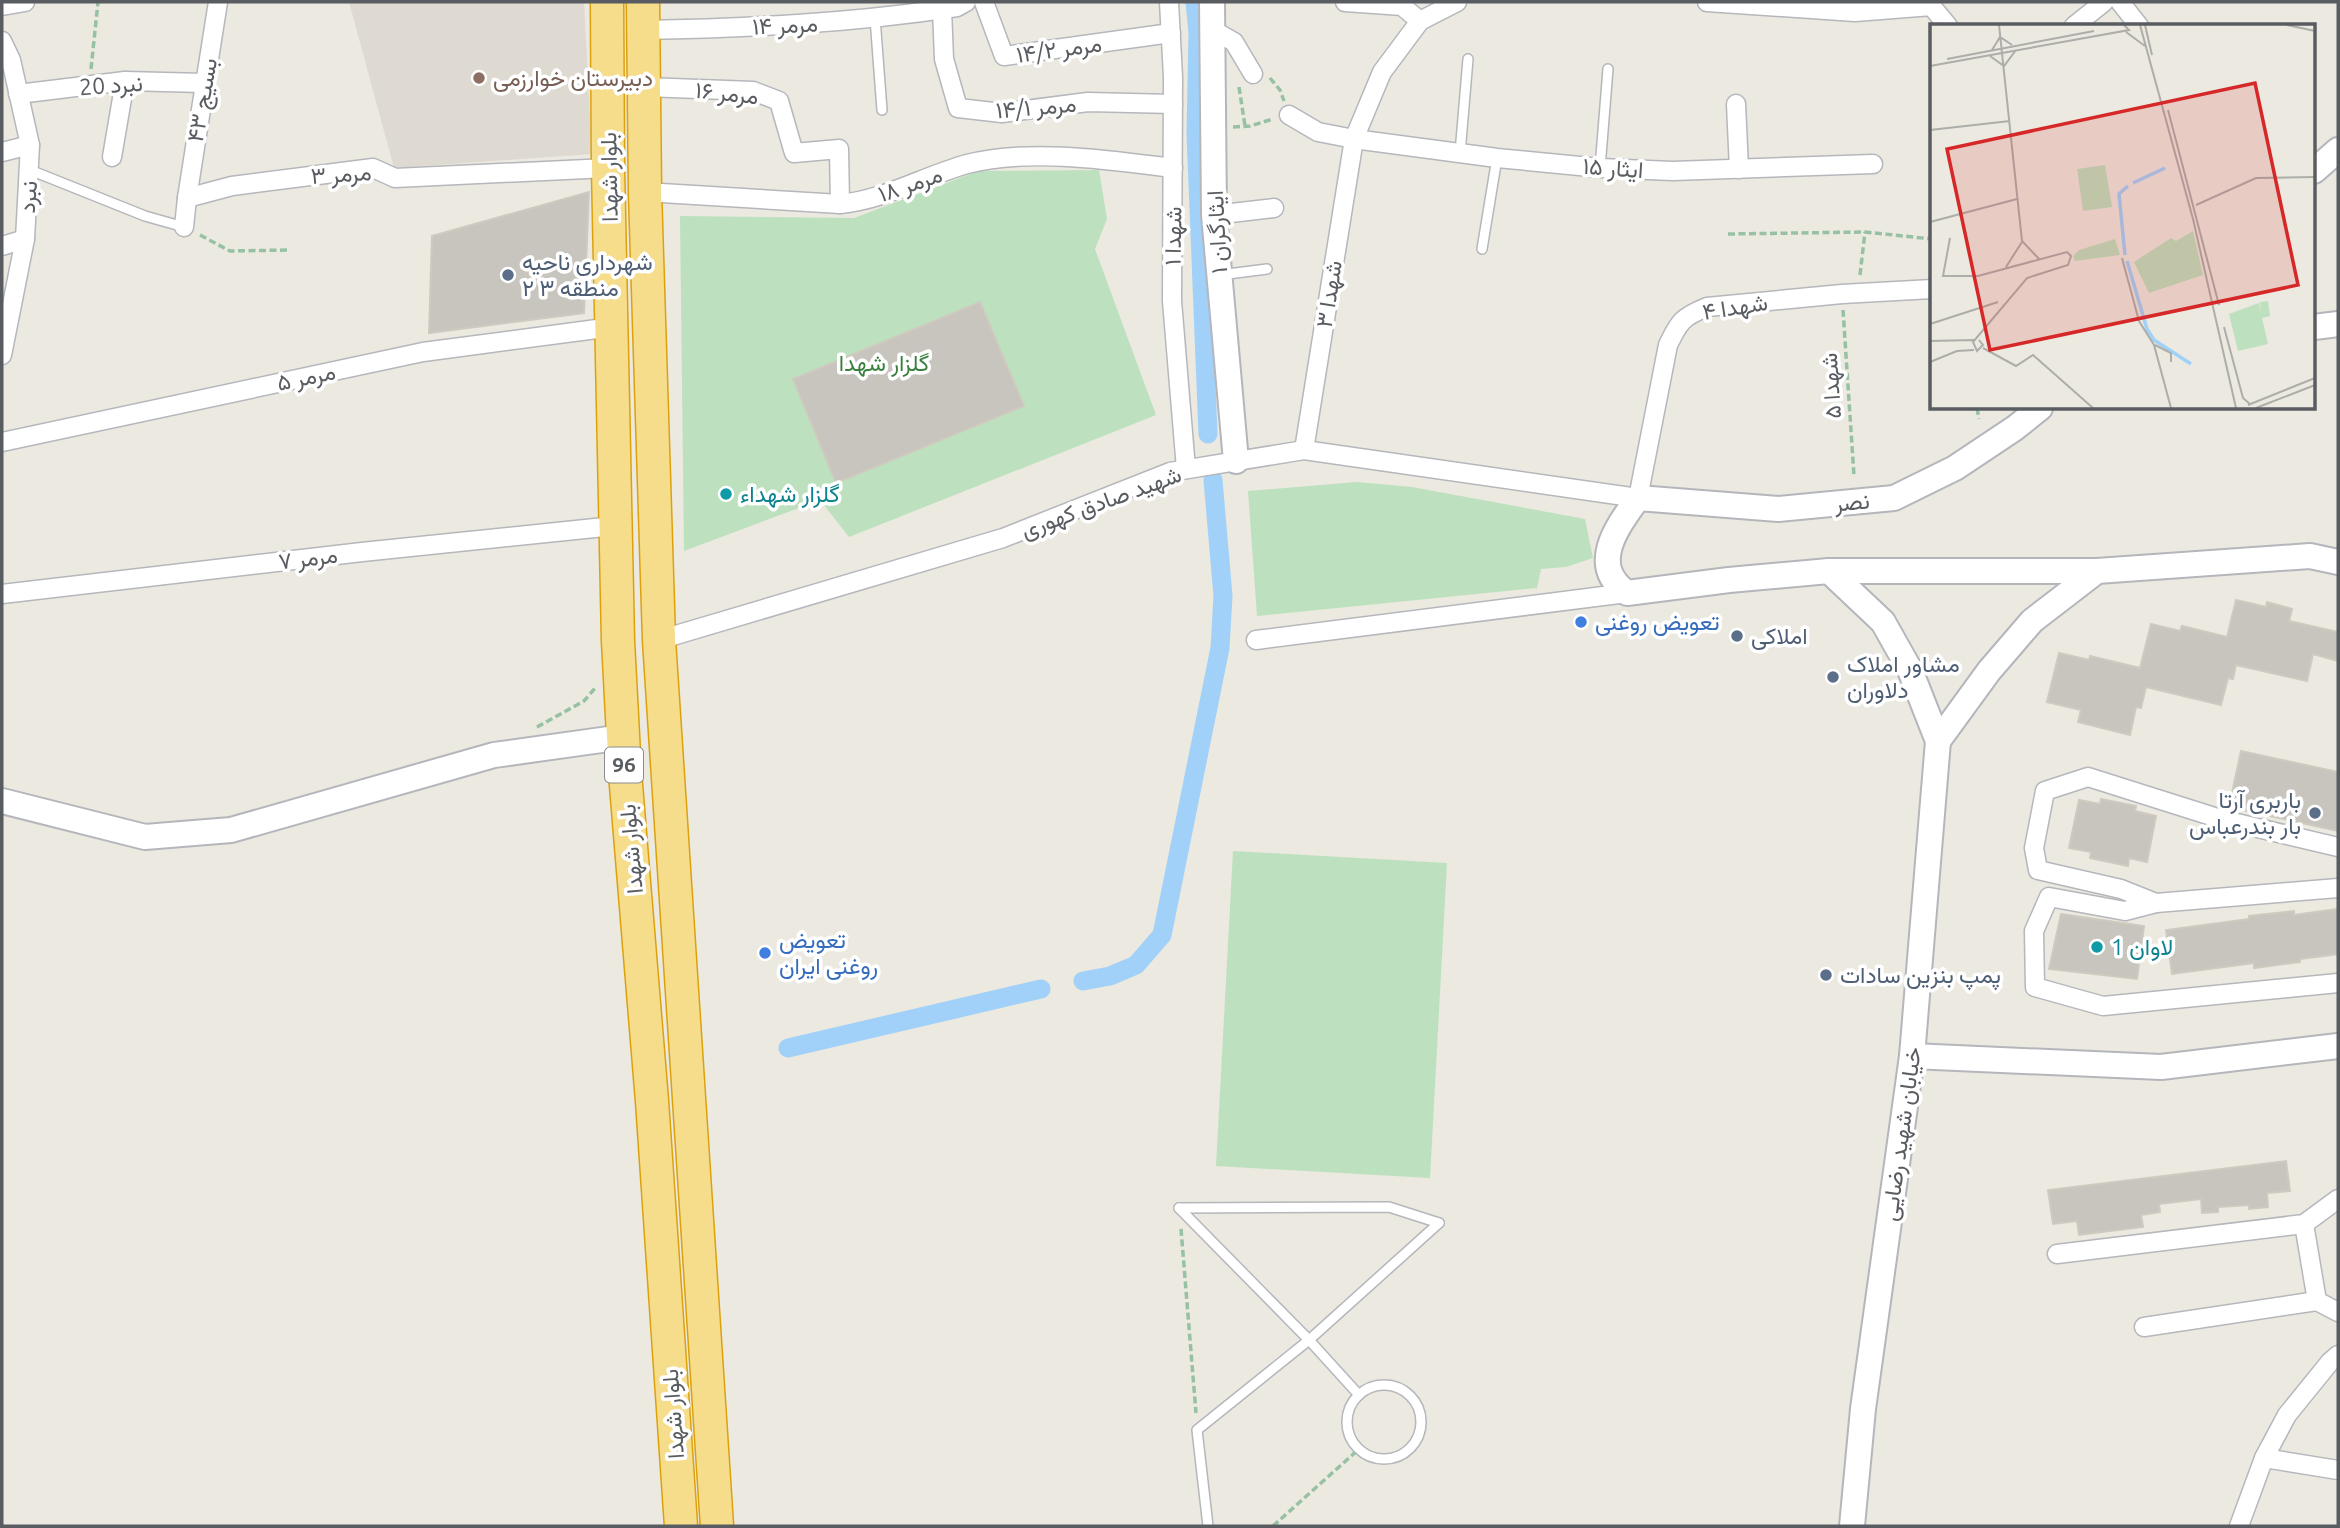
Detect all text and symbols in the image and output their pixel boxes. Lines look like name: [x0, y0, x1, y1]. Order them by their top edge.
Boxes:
street label: مرمر ۱۴: [752, 10, 819, 42]
inset map: [1930, 24, 2316, 410]
street label: مرمر ۱۴/۲: [1015, 30, 1104, 70]
street label: بسیج ۴۳: [182, 56, 225, 145]
place label: دبیرستان خوارزمی: [493, 65, 653, 93]
street label: نبرد 20: [78, 70, 144, 102]
marker: دبیرستان خوارزمی: [471, 70, 487, 86]
street label: مرمر ۱۶: [694, 77, 760, 111]
street label: مرمر ۱۴/۱: [995, 91, 1077, 125]
street label: بلوار شهدا: [595, 132, 625, 222]
street label: ایثار ۱۵: [1582, 153, 1644, 185]
street label: مرمر ۳: [310, 159, 372, 191]
street label: مرمر ۱۸: [875, 161, 946, 209]
street label: نبرد: [14, 180, 44, 214]
street label: ایثارگران ۱: [1202, 190, 1234, 274]
street label: شهدا ۱: [1159, 206, 1189, 266]
place label: شهرداری ناحیه ۲ منطقه ۳: [522, 249, 653, 300]
street label: شهدا ۳: [1311, 259, 1349, 330]
marker: شهرداری ناحیه ۲ منطقه ۳: [500, 267, 516, 283]
street label: شهدا ۴: [1701, 289, 1770, 327]
park label: گلزار شهدا: [839, 350, 929, 378]
street label: شهدا ۵: [1816, 352, 1848, 420]
street label: مرمر ۵: [274, 358, 338, 398]
street label: شهید صادق کهوری: [1017, 461, 1185, 545]
place label: گلزار شهداء: [740, 481, 840, 509]
marker: گلزار شهداء: [718, 486, 734, 502]
street label: نصر: [1832, 488, 1871, 519]
street label: مرمر ۷: [277, 541, 339, 577]
place label: تعویض روغنی: [1595, 609, 1720, 637]
marker: تعویض روغنی: [1573, 614, 1589, 630]
place label: املاکی: [1751, 623, 1808, 650]
marker: املاکی: [1729, 628, 1745, 644]
place label: مشاور املاک دلاوران: [1847, 651, 1960, 705]
marker: مشاور املاک دلاوران: [1825, 669, 1841, 685]
road number: 96: [605, 748, 643, 782]
place label: باربری آرتا بار بندرعباس: [2189, 787, 2301, 841]
street label: بلوار شهدا: [614, 803, 650, 895]
marker: باربری آرتا بار بندرعباس: [2307, 805, 2323, 821]
place label: تعویض روغنی ایران: [779, 927, 878, 981]
place label: لاوان 1: [2111, 934, 2173, 961]
marker: لاوان 1: [2089, 939, 2105, 955]
marker: تعویض روغنی ایران: [757, 945, 773, 961]
place label: پمپ بنزین سادات: [1840, 962, 2001, 991]
marker: پمپ بنزین سادات: [1818, 967, 1834, 983]
street label: خیابان شهید رضایی: [1876, 1045, 1928, 1223]
street label: بلوار شهدا: [657, 1368, 691, 1460]

